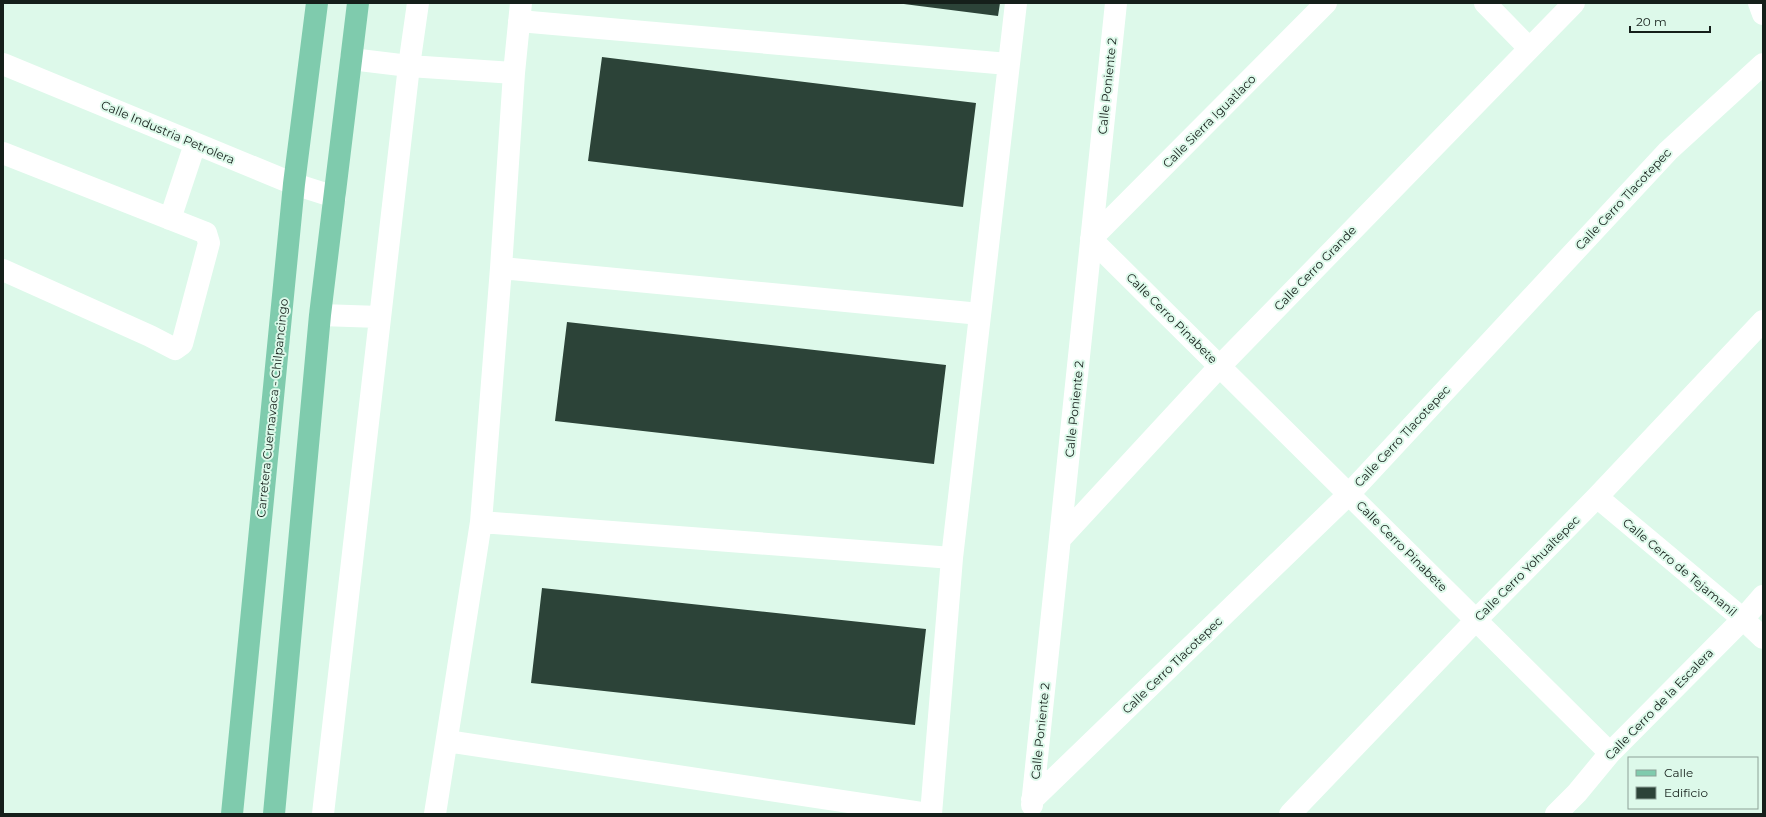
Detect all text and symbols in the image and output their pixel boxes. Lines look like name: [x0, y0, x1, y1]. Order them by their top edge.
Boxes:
scale bar: [1630, 8, 1710, 34]
text: 20 m: [1636, 14, 1667, 29]
street label: Calle Poniente 2: [1094, 37, 1120, 135]
street label: Calle Sierra Iguatlaco: [1159, 71, 1259, 171]
street label: Calle Industria Petrolera: [99, 97, 237, 167]
street label: Calle Cerro Tlacotepec: [1572, 145, 1674, 253]
street label: Calle Cerro Grande: [1271, 222, 1359, 314]
street label: Calle Cerro Pinabete: [1123, 269, 1221, 367]
street label: Carretera Cuernavaca - Chilpancingo: [253, 298, 291, 518]
street label: Calle Poniente 2: [1061, 360, 1087, 458]
street label: Calle Cerro Tlacotepec: [1351, 382, 1453, 490]
street label: Calle Cerro Pinabete: [1353, 497, 1451, 595]
street label: Calle Cerro Yohualtepec: [1471, 512, 1583, 624]
street label: Calle Cerro de Tejamanil: [1620, 515, 1740, 619]
street label: Calle Cerro Tlacotepec: [1119, 613, 1225, 717]
street label: Calle Cerro de la Escalera: [1602, 645, 1716, 763]
street label: Calle Poniente 2: [1027, 682, 1053, 780]
legend: [1628, 757, 1758, 809]
text: Calle: [1664, 765, 1693, 780]
text: Edificio: [1664, 785, 1708, 800]

